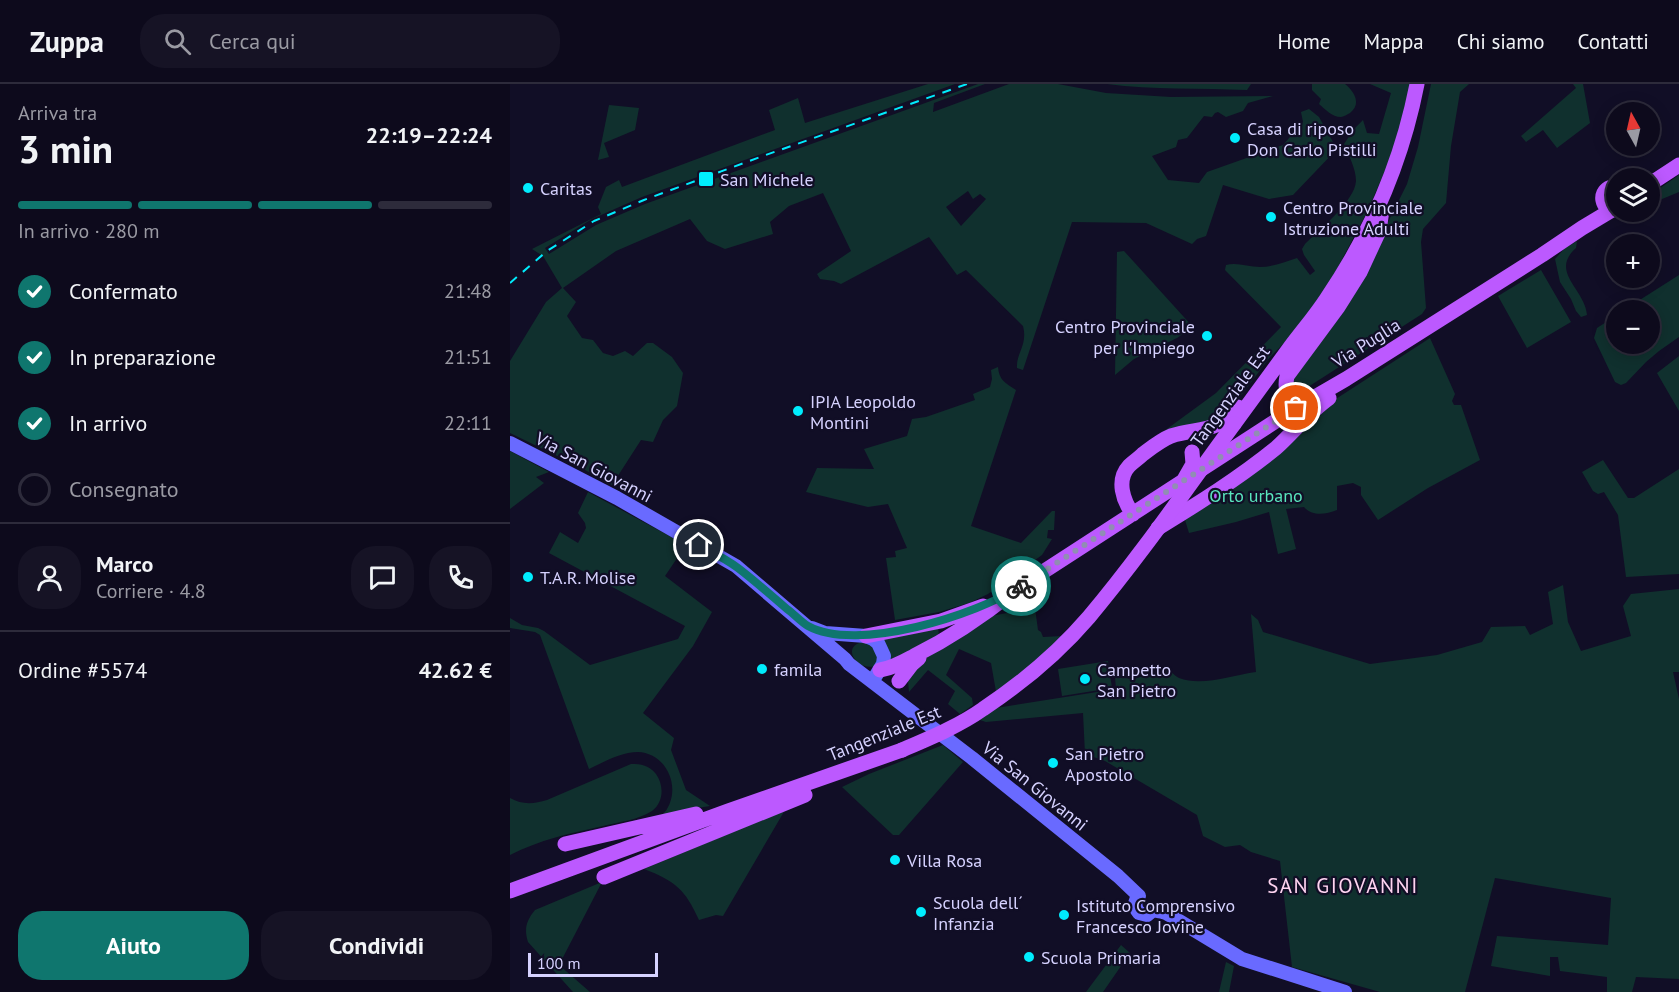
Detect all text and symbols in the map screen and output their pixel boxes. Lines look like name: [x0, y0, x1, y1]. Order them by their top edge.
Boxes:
search box: [140, 14, 560, 68]
text: Zuppa: [30, 23, 104, 60]
icon: search: [161, 25, 194, 58]
text: Cerca qui: [209, 27, 296, 55]
text: Home: [1277, 28, 1331, 55]
text: Mappa: [1364, 28, 1424, 55]
text: Chi siamo: [1457, 28, 1545, 55]
text: Contatti: [1578, 28, 1649, 55]
text: Arriva tra: [18, 100, 97, 126]
north arrow: [1606, 102, 1660, 156]
map controls: [1606, 102, 1660, 354]
place label: Casa di riposo Don Carlo Pistilli: [1247, 117, 1377, 161]
text: 22:19–22:24: [366, 121, 492, 149]
text: 3 min: [18, 123, 113, 174]
marker: Casa di riposo Don Carlo Pistilli: [1228, 131, 1242, 145]
place label: San Michele: [720, 168, 814, 191]
button: layers: [1606, 168, 1660, 222]
marker: San Michele: [697, 170, 715, 188]
place label: Caritas: [540, 177, 592, 200]
marker: Caritas: [521, 181, 535, 195]
place label: Centro Provinciale Istruzione Adulti: [1283, 196, 1423, 240]
marker: Centro Provinciale Istruzione Adulti: [1264, 210, 1278, 224]
text: In arrivo · 280 m: [18, 218, 159, 244]
button: +: [1606, 234, 1660, 288]
icon: check: [18, 275, 51, 308]
text: Confermato: [69, 277, 178, 305]
text: 21:48: [444, 278, 492, 304]
button: −: [1606, 300, 1660, 354]
street label: Via Puglia: [1327, 313, 1405, 374]
place label: Centro Provinciale per l'Impiego: [1055, 315, 1195, 359]
marker: Centro Provinciale per l'Impiego: [1200, 329, 1214, 343]
icon: check: [18, 341, 51, 374]
street label: Tangenziale Est: [1185, 341, 1275, 451]
text: In preparazione: [69, 343, 216, 371]
text: 21:51: [444, 344, 492, 370]
pin: [1270, 382, 1321, 433]
place label: IPIA Leopoldo Montini: [810, 390, 916, 434]
icon: bag: [1279, 391, 1312, 424]
marker: IPIA Leopoldo Montini: [791, 404, 805, 418]
icon: check: [18, 407, 51, 440]
text: In arrivo: [69, 409, 147, 437]
text: 22:11: [444, 410, 492, 436]
street label: Via San Giovanni: [531, 426, 656, 508]
text: Consegnato: [69, 475, 179, 503]
park label: Orto urbano: [1209, 484, 1303, 507]
pin: [673, 519, 724, 570]
icon: home: [682, 528, 715, 561]
button: person: [18, 546, 81, 609]
button: chat: [351, 546, 414, 609]
button: phone: [429, 546, 492, 609]
text: Marco: [96, 550, 153, 578]
courier: [991, 556, 1051, 616]
place label: T.A.R. Molise: [540, 566, 636, 589]
marker: T.A.R. Molise: [521, 570, 535, 584]
icon: bike: [1005, 570, 1038, 603]
text: Corriere · 4.8: [96, 578, 206, 604]
text: Ordine #5574: [18, 656, 147, 684]
text: 42.62 €: [419, 656, 492, 684]
place label: famila: [774, 658, 822, 681]
place label: Campetto San Pietro: [1097, 658, 1176, 702]
marker: famila: [755, 662, 769, 676]
marker: Campetto San Pietro: [1078, 672, 1092, 686]
street label: Tangenziale Est: [824, 700, 944, 766]
street label: Via San Giovanni: [977, 736, 1092, 836]
place label: San Pietro Apostolo: [1065, 742, 1144, 786]
marker: San Pietro Apostolo: [1046, 756, 1060, 770]
place label: Villa Rosa: [906, 849, 982, 872]
marker: Villa Rosa: [888, 853, 902, 867]
district label: SAN GIOVANNI: [1267, 872, 1419, 899]
place label: Scuola dell´ Infanzia: [933, 891, 1023, 935]
place label: Istituto Comprensivo Francesco Jovine: [1076, 894, 1235, 938]
marker: Scuola dell´ Infanzia: [914, 905, 928, 919]
marker: Istituto Comprensivo Francesco Jovine: [1057, 908, 1071, 922]
button: Aiuto: [18, 911, 249, 980]
button: Condividi: [261, 911, 492, 980]
place label: Scuola Primaria: [1041, 946, 1161, 969]
scale bar: [528, 950, 658, 978]
marker: Scuola Primaria: [1022, 950, 1036, 964]
text: 100 m: [537, 953, 580, 973]

